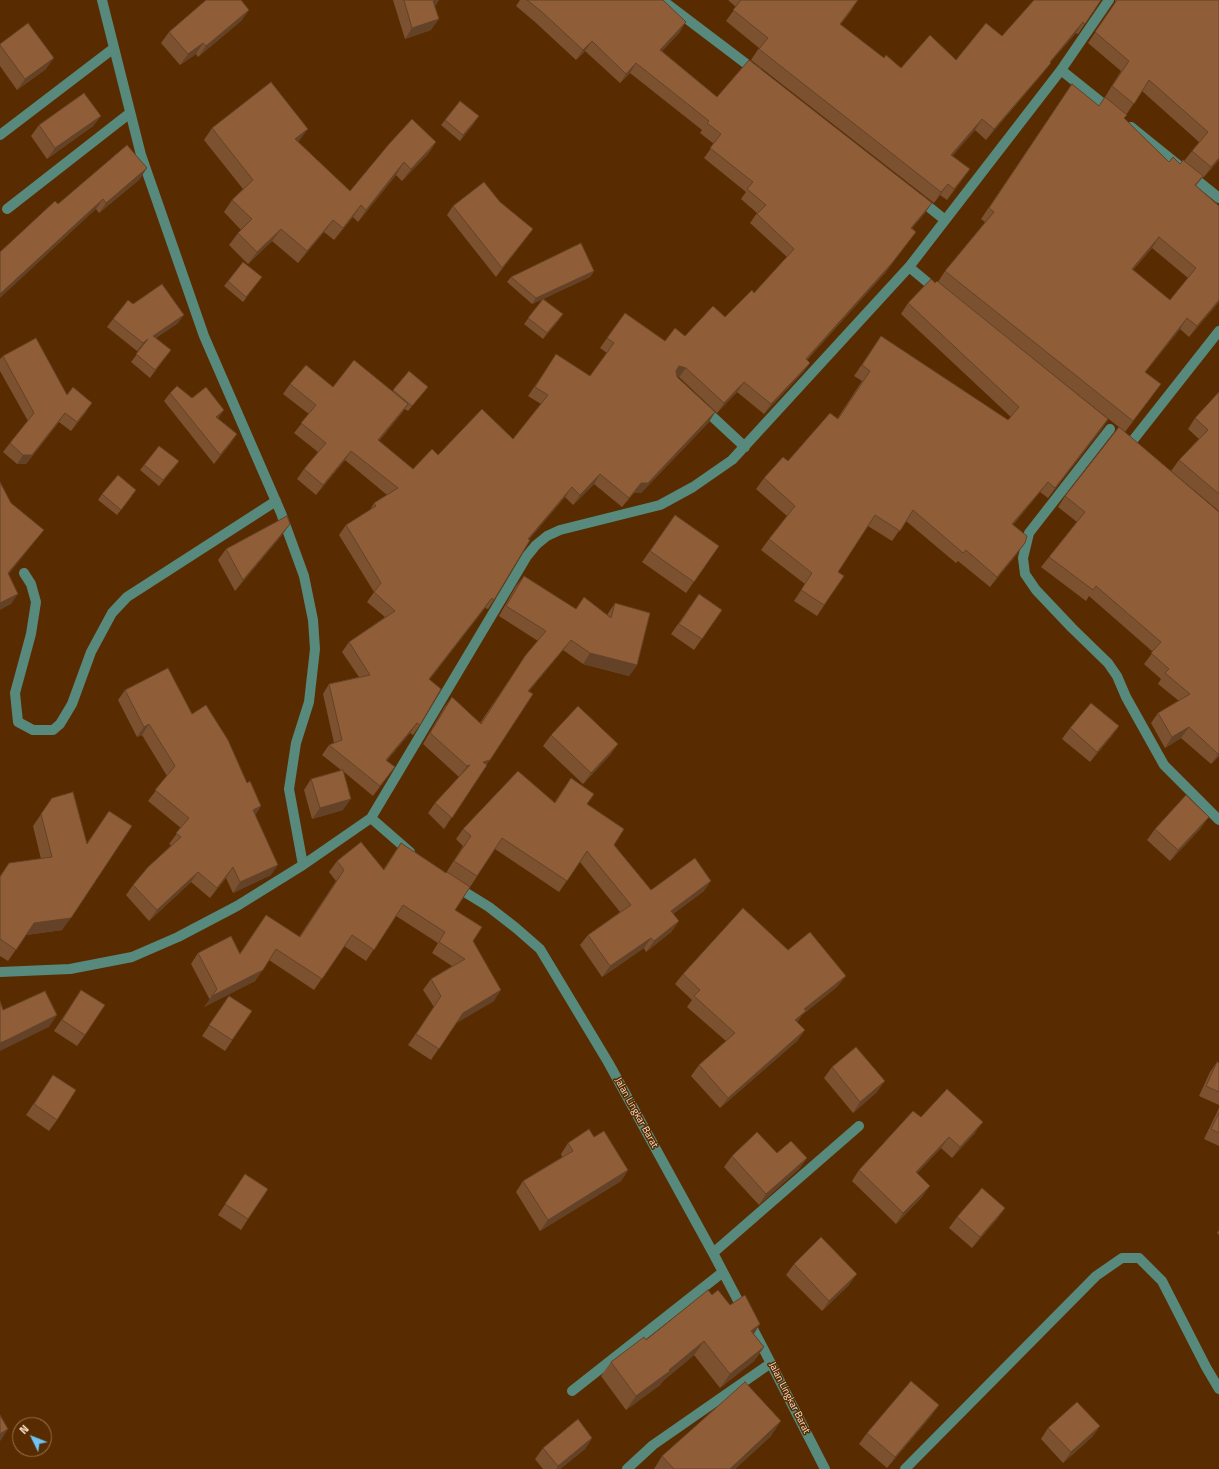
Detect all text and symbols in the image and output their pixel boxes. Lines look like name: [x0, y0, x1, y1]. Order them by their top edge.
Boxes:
street label: Jalan Lingkar Barat: [612, 1076, 660, 1150]
street label: Jalan Lingkar Barat: [766, 1360, 812, 1436]
north arrow: [12, 1417, 52, 1457]
text: N: [16, 1421, 32, 1438]

